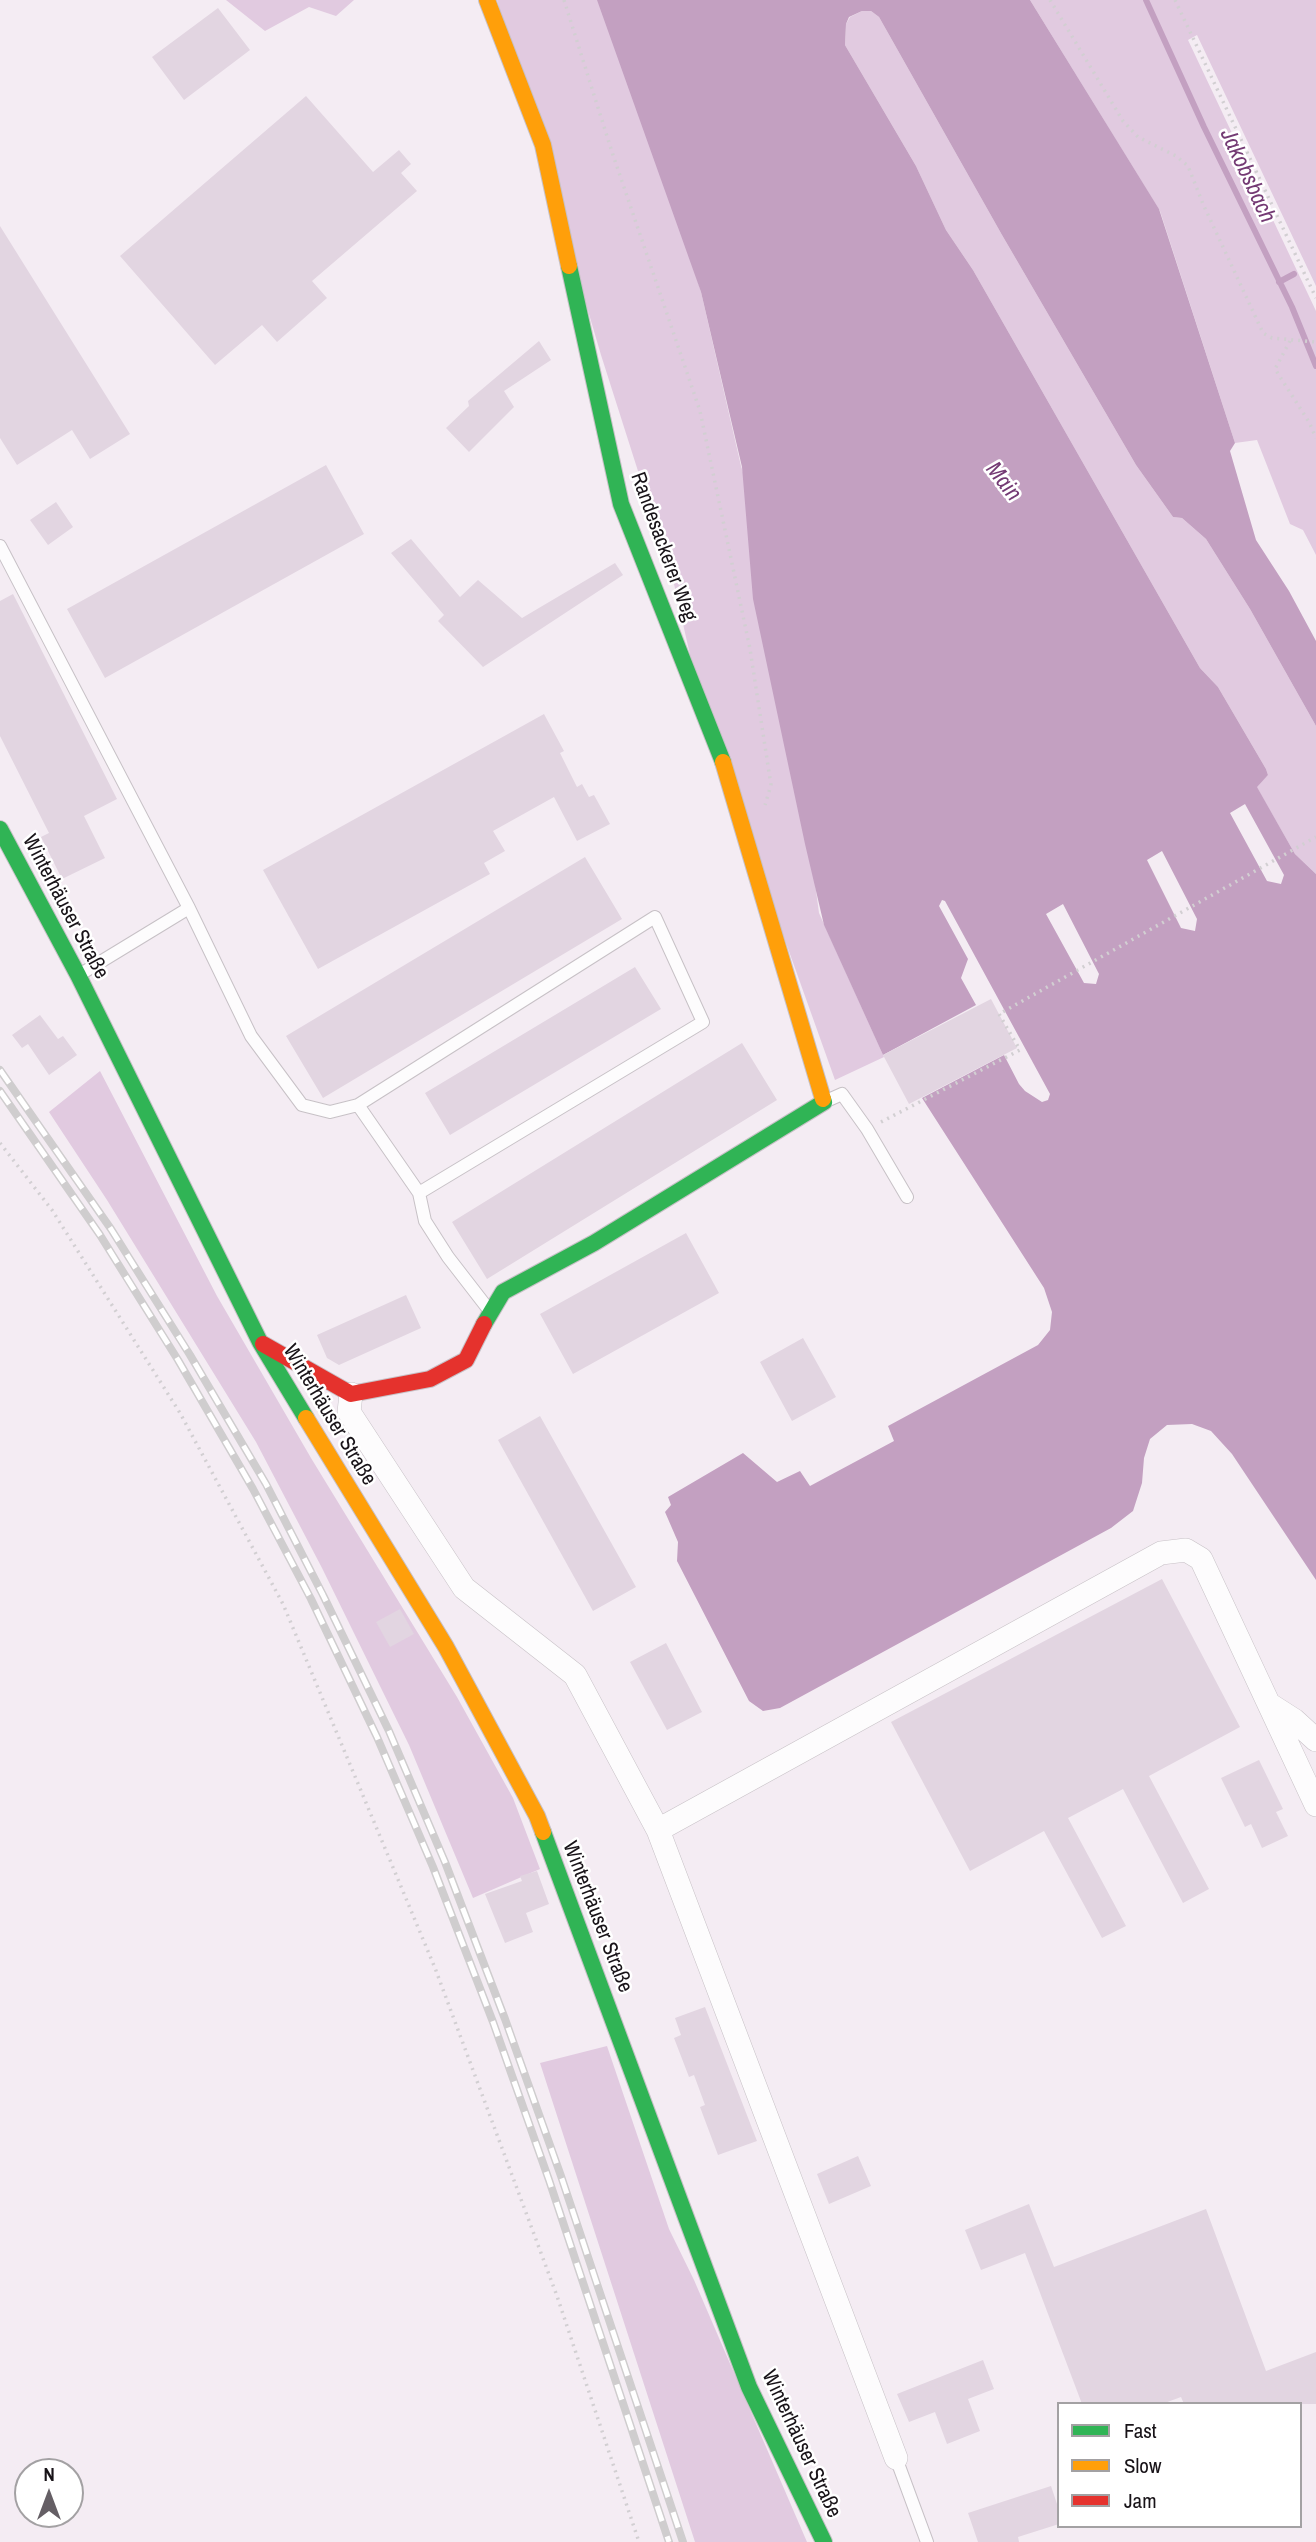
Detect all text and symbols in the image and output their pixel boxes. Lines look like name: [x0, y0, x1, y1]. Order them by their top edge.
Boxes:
water label: Jakobsbach: [1213, 125, 1281, 227]
water label: Main: [979, 457, 1027, 507]
street label: Randesackerer Weg: [624, 469, 702, 625]
street label: Winterhäuser Straße: [16, 831, 114, 983]
street label: Winterhäuser Straße: [277, 1340, 381, 1490]
street label: Winterhäuser Straße: [557, 1838, 637, 1996]
street label: Winterhäuser Straße: [756, 2366, 846, 2522]
legend: [1057, 2402, 1302, 2528]
text: Fast: [1124, 2416, 1157, 2445]
text: Slow: [1124, 2451, 1161, 2480]
north arrow: [14, 2458, 84, 2528]
text: N: [43, 2461, 55, 2487]
text: Jam: [1124, 2486, 1157, 2515]

